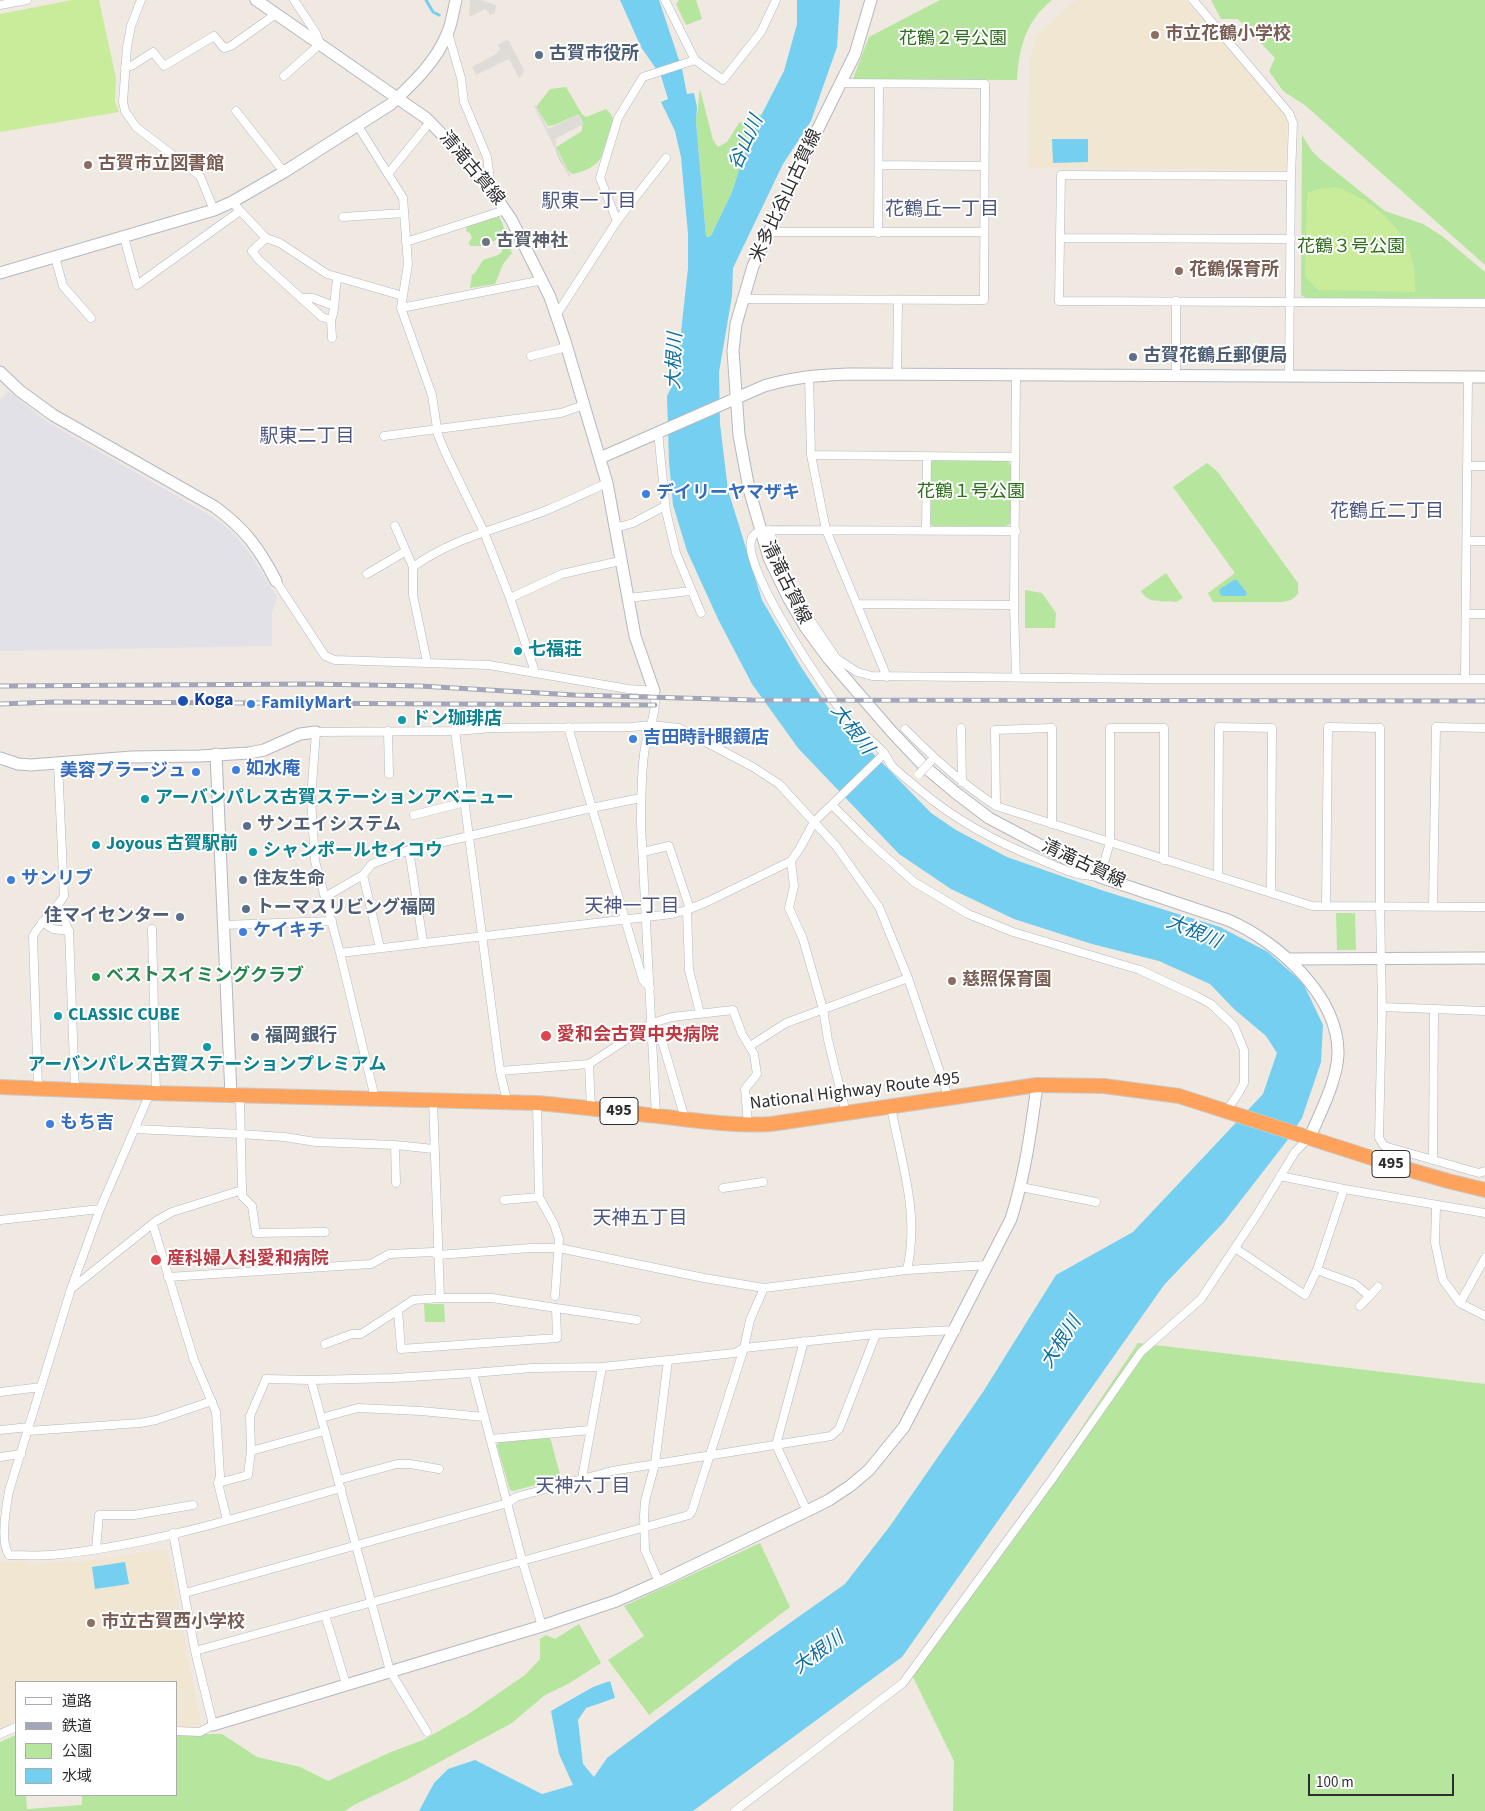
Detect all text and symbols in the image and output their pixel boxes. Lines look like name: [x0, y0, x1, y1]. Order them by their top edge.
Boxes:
place label: 市立花鶴小学校: [1165, 24, 1291, 46]
park label: 花鶴２号公園: [899, 29, 1007, 51]
marker: 市立花鶴小学校: [1149, 29, 1161, 41]
place label: 古賀市役所: [549, 44, 639, 66]
marker: 古賀市役所: [533, 49, 545, 61]
water label: 谷山川: [725, 112, 769, 174]
street label: 米多比谷山古賀線: [747, 126, 827, 266]
street label: 清滝古賀線: [434, 128, 508, 210]
place label: 古賀市立図書館: [98, 154, 224, 176]
marker: 古賀市立図書館: [82, 159, 94, 171]
district label: 駅東一丁目: [542, 192, 636, 214]
district label: 花鶴丘一丁目: [885, 200, 999, 222]
place label: 古賀神社: [496, 231, 568, 253]
marker: 古賀神社: [480, 236, 492, 248]
park label: 花鶴３号公園: [1297, 237, 1405, 259]
place label: 花鶴保育所: [1189, 260, 1279, 282]
marker: 花鶴保育所: [1173, 265, 1185, 277]
water label: 大根川: [664, 332, 688, 390]
place label: 古賀花鶴丘郵便局: [1143, 346, 1287, 368]
marker: 古賀花鶴丘郵便局: [1127, 351, 1139, 363]
district label: 駅東二丁目: [260, 427, 354, 449]
park label: 花鶴１号公園: [917, 482, 1025, 504]
place label: デイリーヤマザキ: [656, 483, 800, 505]
marker: デイリーヤマザキ: [640, 488, 652, 500]
district label: 花鶴丘二丁目: [1330, 502, 1444, 524]
street label: 清滝古賀線: [756, 538, 814, 628]
place label: 七福荘: [528, 640, 582, 662]
marker: 七福荘: [512, 645, 524, 657]
place label: Koga: [194, 690, 234, 712]
place label: FamilyMart: [261, 693, 351, 715]
marker: Koga: [176, 694, 190, 708]
marker: FamilyMart: [245, 698, 257, 710]
water label: 大根川: [825, 700, 877, 760]
place label: ドン珈琲店: [412, 709, 502, 731]
marker: ドン珈琲店: [396, 714, 408, 726]
place label: 吉田時計眼鏡店: [643, 728, 769, 750]
marker: 吉田時計眼鏡店: [627, 733, 639, 745]
place label: 如水庵: [246, 759, 300, 781]
place label: 美容プラージュ: [60, 761, 186, 783]
marker: 如水庵: [230, 764, 242, 776]
marker: 美容プラージュ: [190, 766, 202, 778]
place label: アーバンパレス古賀ステーションアベニュー: [155, 788, 514, 810]
marker: アーバンパレス古賀ステーションアベニュー: [139, 793, 151, 805]
place label: サンエイシステム: [257, 815, 401, 837]
marker: サンエイシステム: [241, 820, 253, 832]
place label: Joyous 古賀駅前: [106, 834, 238, 856]
street label: 清滝古賀線: [1038, 836, 1128, 894]
marker: Joyous 古賀駅前: [90, 839, 102, 851]
place label: シャンポールセイコウ: [263, 841, 443, 863]
marker: シャンポールセイコウ: [247, 846, 259, 858]
place label: サンリブ: [21, 869, 93, 891]
place label: 住友生命: [253, 869, 325, 891]
marker: サンリブ: [5, 874, 17, 886]
marker: 住友生命: [237, 874, 249, 886]
district label: 天神一丁目: [585, 897, 679, 919]
place label: トーマスリビング福岡: [256, 898, 436, 920]
marker: トーマスリビング福岡: [240, 903, 252, 915]
place label: 住マイセンター: [44, 906, 170, 928]
marker: 住マイセンター: [174, 911, 186, 923]
water label: 大根川: [1162, 911, 1224, 955]
place label: ケイキチ: [253, 921, 325, 943]
marker: ケイキチ: [237, 926, 249, 938]
place label: ベストスイミングクラブ: [106, 966, 304, 988]
place label: 慈照保育園: [962, 970, 1052, 992]
marker: ベストスイミングクラブ: [90, 971, 102, 983]
marker: 慈照保育園: [946, 975, 958, 987]
place label: CLASSIC CUBE: [68, 1005, 180, 1027]
marker: CLASSIC CUBE: [52, 1010, 64, 1022]
place label: 愛和会古賀中央病院: [557, 1025, 719, 1047]
place label: 福岡銀行: [265, 1026, 337, 1048]
marker: 愛和会古賀中央病院: [539, 1029, 553, 1043]
marker: 福岡銀行: [249, 1031, 261, 1043]
marker: アーバンパレス古賀ステーションプレミアム: [201, 1041, 213, 1053]
place label: アーバンパレス古賀ステーションプレミアム: [28, 1055, 386, 1077]
street label: National Highway Route 495: [749, 1068, 961, 1116]
road number: 495: [600, 1098, 638, 1124]
place label: もち吉: [60, 1113, 114, 1135]
marker: もち吉: [44, 1118, 56, 1130]
road number: 495: [1372, 1150, 1410, 1178]
district label: 天神五丁目: [593, 1209, 687, 1231]
place label: 産科婦人科愛和病院: [167, 1249, 329, 1271]
marker: 産科婦人科愛和病院: [149, 1253, 163, 1267]
water label: 大根川: [1037, 1313, 1087, 1373]
district label: 天神六丁目: [536, 1477, 630, 1499]
place label: 市立古賀西小学校: [101, 1612, 245, 1634]
marker: 市立古賀西小学校: [85, 1617, 97, 1629]
water label: 大根川: [789, 1628, 849, 1680]
legend: [15, 1681, 178, 1796]
text: 道路: [62, 1691, 92, 1712]
text: 鉄道: [62, 1716, 92, 1737]
text: 公園: [62, 1741, 92, 1762]
scale bar: [1310, 1764, 1456, 1796]
text: 水域: [62, 1766, 92, 1787]
text: 100 m: [1316, 1772, 1354, 1793]

